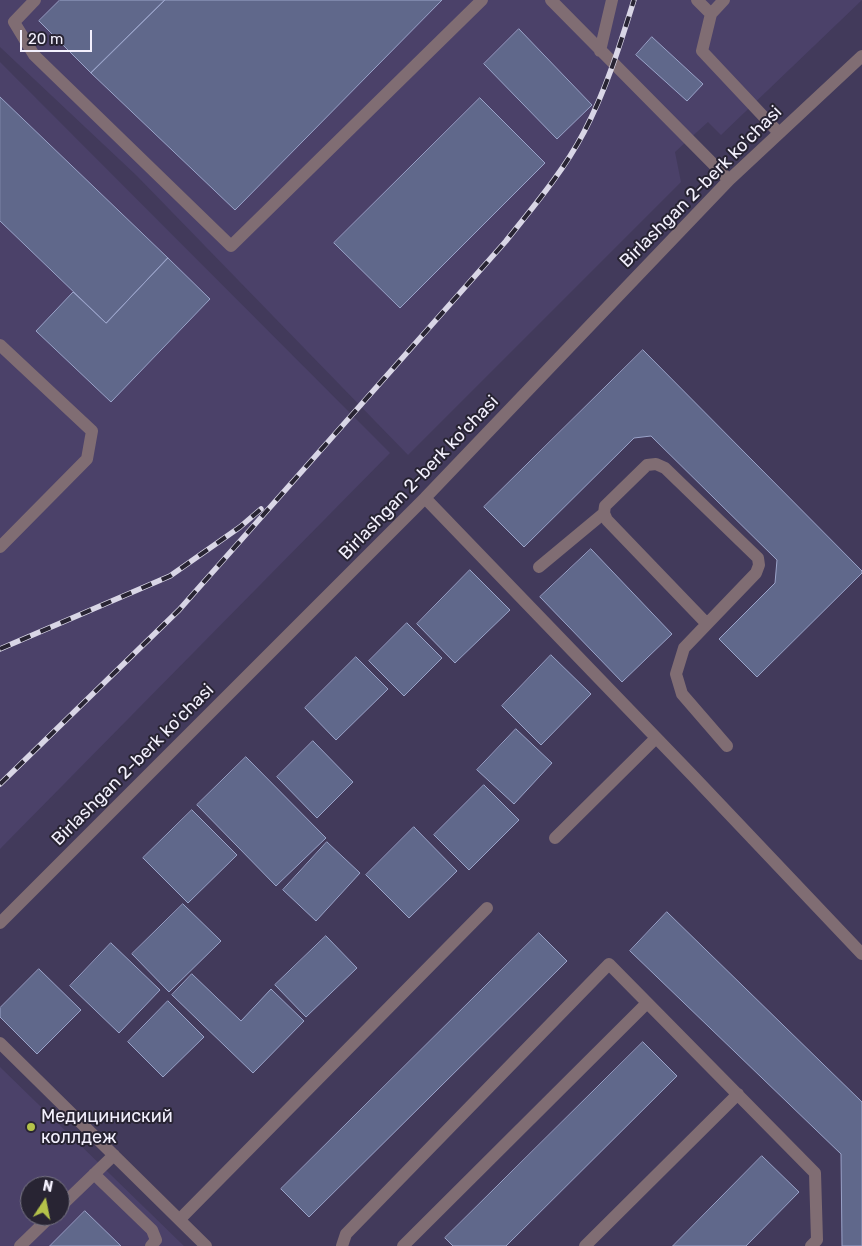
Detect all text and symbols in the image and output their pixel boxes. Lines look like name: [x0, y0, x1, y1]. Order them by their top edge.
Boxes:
scale bar: [22, 20, 95, 52]
text: 20 m: [28, 30, 63, 48]
street label: Birlashgan 2-berk ko'chasi: [615, 101, 787, 273]
street label: Birlashgan 2-berk ko'chasi: [335, 391, 503, 565]
street label: Birlashgan 2-berk ko'chasi: [47, 679, 219, 851]
place label: Медициниский коллдеж: [41, 1106, 173, 1148]
marker: Медициниский коллдеж: [25, 1121, 37, 1133]
north arrow: [20, 1176, 70, 1226]
text: N: [41, 1177, 54, 1196]

